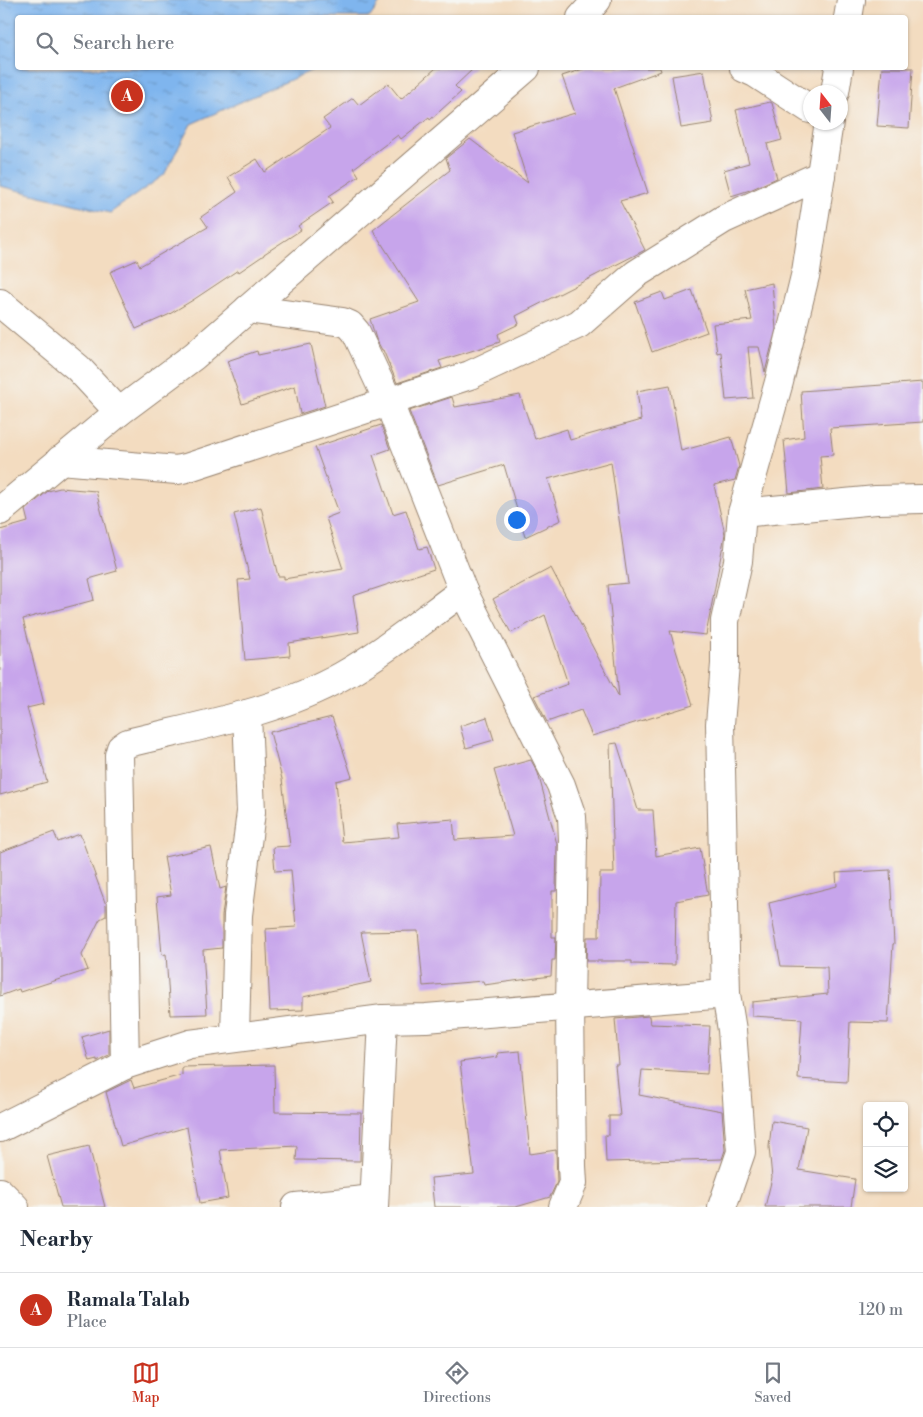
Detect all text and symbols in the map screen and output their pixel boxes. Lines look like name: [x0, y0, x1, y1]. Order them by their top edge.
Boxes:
search box: [15, 15, 908, 70]
icon: search: [33, 29, 61, 57]
text: Search here: [73, 31, 174, 55]
pin: A: [111, 77, 143, 115]
north arrow: [803, 85, 848, 130]
your location: [504, 507, 530, 533]
map controls: [863, 1102, 908, 1192]
button: locate: [863, 1102, 908, 1147]
button: layers: [863, 1147, 908, 1192]
text: Nearby: [20, 1227, 93, 1253]
text: Ramala Talab: [67, 1288, 190, 1312]
text: A: [30, 1300, 42, 1320]
text: 120 m: [859, 1300, 903, 1320]
text: Place: [67, 1312, 107, 1332]
tab: Map: [132, 1359, 160, 1407]
tab: Directions: [423, 1359, 491, 1407]
tab: Saved: [754, 1359, 791, 1407]

